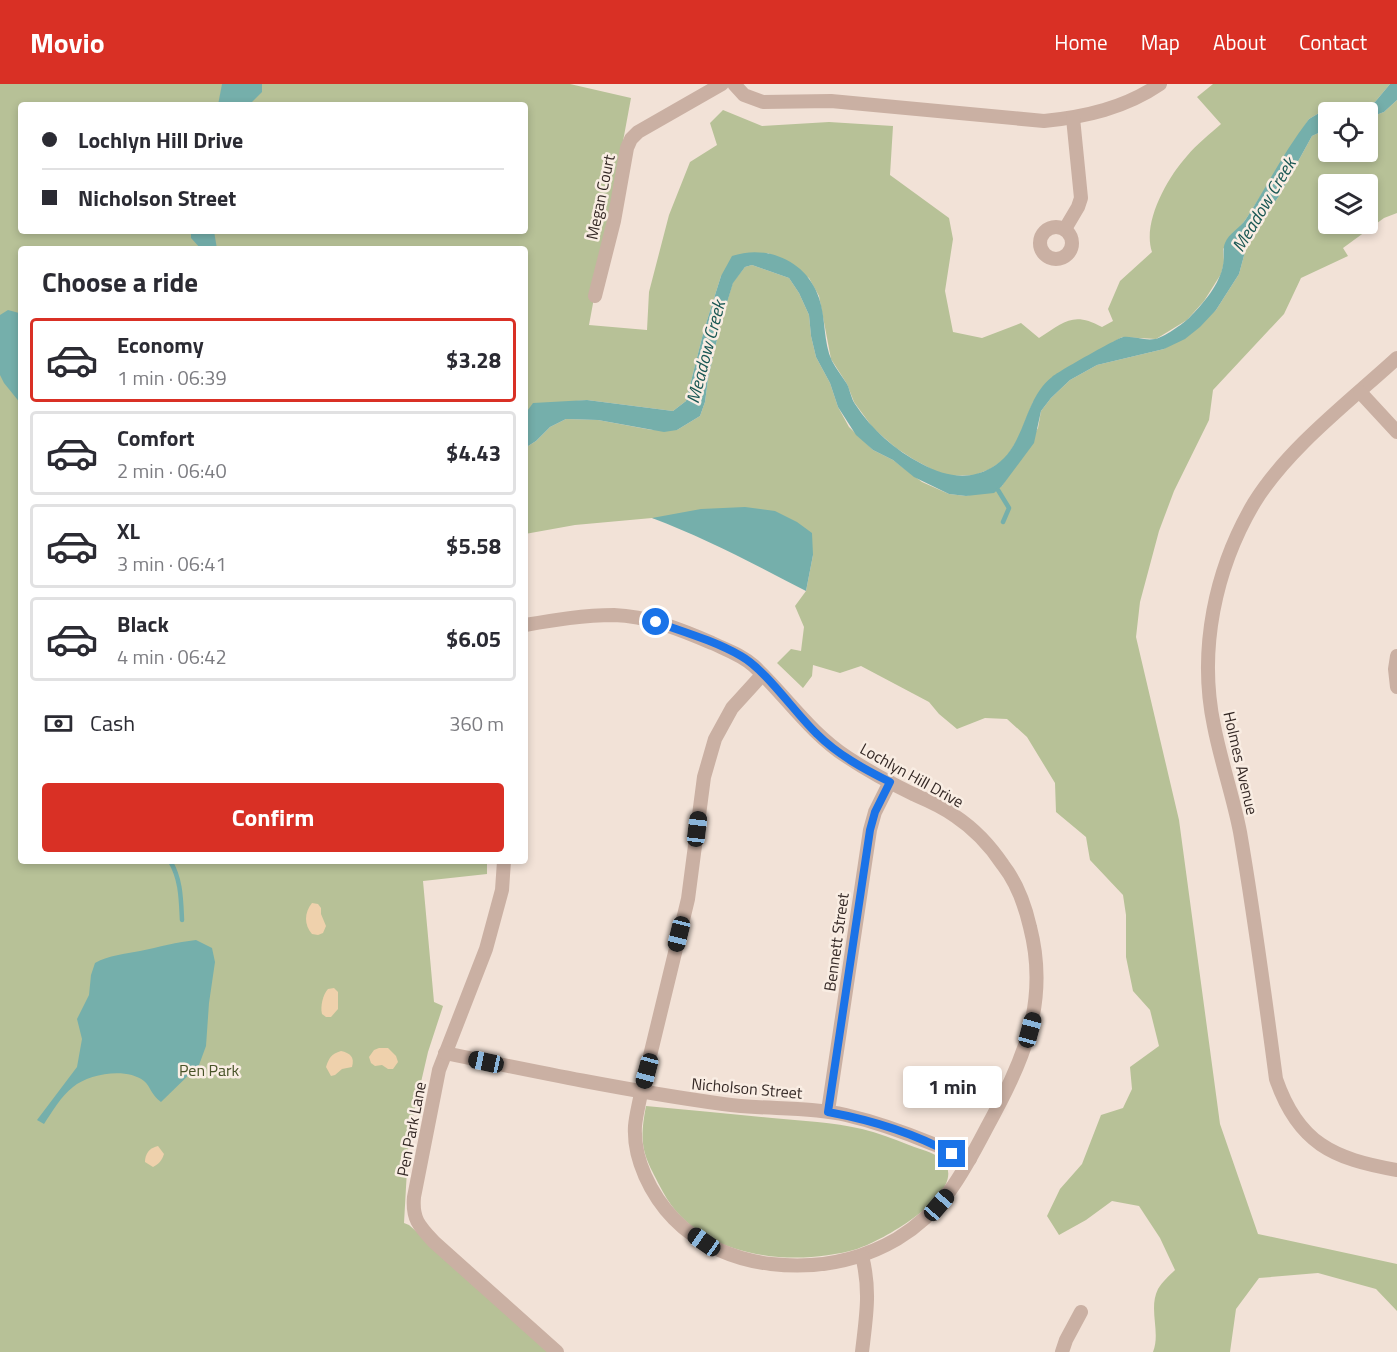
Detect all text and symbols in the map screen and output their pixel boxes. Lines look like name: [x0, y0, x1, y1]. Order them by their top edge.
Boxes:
text: Movio: [30, 21, 105, 64]
text: Home: [1054, 26, 1108, 58]
text: Map: [1141, 26, 1180, 58]
text: About: [1213, 26, 1266, 58]
text: Contact: [1299, 26, 1367, 58]
map controls: [1318, 102, 1378, 234]
button: locate: [1318, 102, 1378, 162]
text: Lochlyn Hill Drive: [78, 123, 243, 157]
water label: Meadow Creek: [1225, 151, 1303, 257]
street label: Megan Court: [579, 152, 621, 242]
button: layers: [1318, 174, 1378, 234]
text: Nicholson Street: [78, 181, 236, 215]
text: Choose a ride: [42, 261, 198, 302]
water label: Meadow Creek: [679, 296, 733, 406]
text: Economy: [117, 328, 204, 362]
icon: car: [45, 333, 99, 387]
text: $3.28: [446, 343, 501, 377]
text: 1 min · 06:39: [117, 362, 227, 393]
text: Comfort: [117, 421, 195, 455]
icon: car: [45, 426, 99, 480]
text: $4.43: [446, 436, 501, 470]
text: 2 min · 06:40: [117, 455, 227, 486]
text: XL: [117, 514, 140, 548]
icon: car: [45, 519, 99, 573]
text: $5.58: [446, 529, 501, 563]
text: 3 min · 06:41: [117, 548, 227, 579]
text: Black: [117, 607, 169, 641]
route start: [642, 608, 669, 635]
icon: car: [45, 612, 99, 666]
text: $6.05: [446, 622, 501, 656]
text: 4 min · 06:42: [117, 641, 227, 672]
text: Cash: [90, 706, 135, 740]
icon: cash: [42, 707, 75, 740]
text: 360 m: [449, 708, 504, 739]
street label: Holmes Avenue: [1217, 709, 1265, 817]
street label: Lochlyn Hill Drive: [856, 737, 968, 813]
button: Confirm: [42, 783, 504, 852]
car: [686, 810, 708, 848]
street label: Bennett Street: [817, 891, 855, 993]
car: [666, 914, 692, 954]
car: [1017, 1010, 1043, 1050]
car: [467, 1049, 505, 1075]
car: [634, 1051, 660, 1091]
park label: Pen Park: [179, 1058, 239, 1082]
callout: 1 min: [902, 1067, 1002, 1109]
street label: Nicholson Street: [691, 1071, 804, 1105]
text: 1 min: [928, 1071, 977, 1102]
street label: Pen Park Lane: [390, 1080, 432, 1178]
route end: [938, 1140, 965, 1167]
car: [920, 1186, 958, 1224]
car: [684, 1224, 724, 1260]

